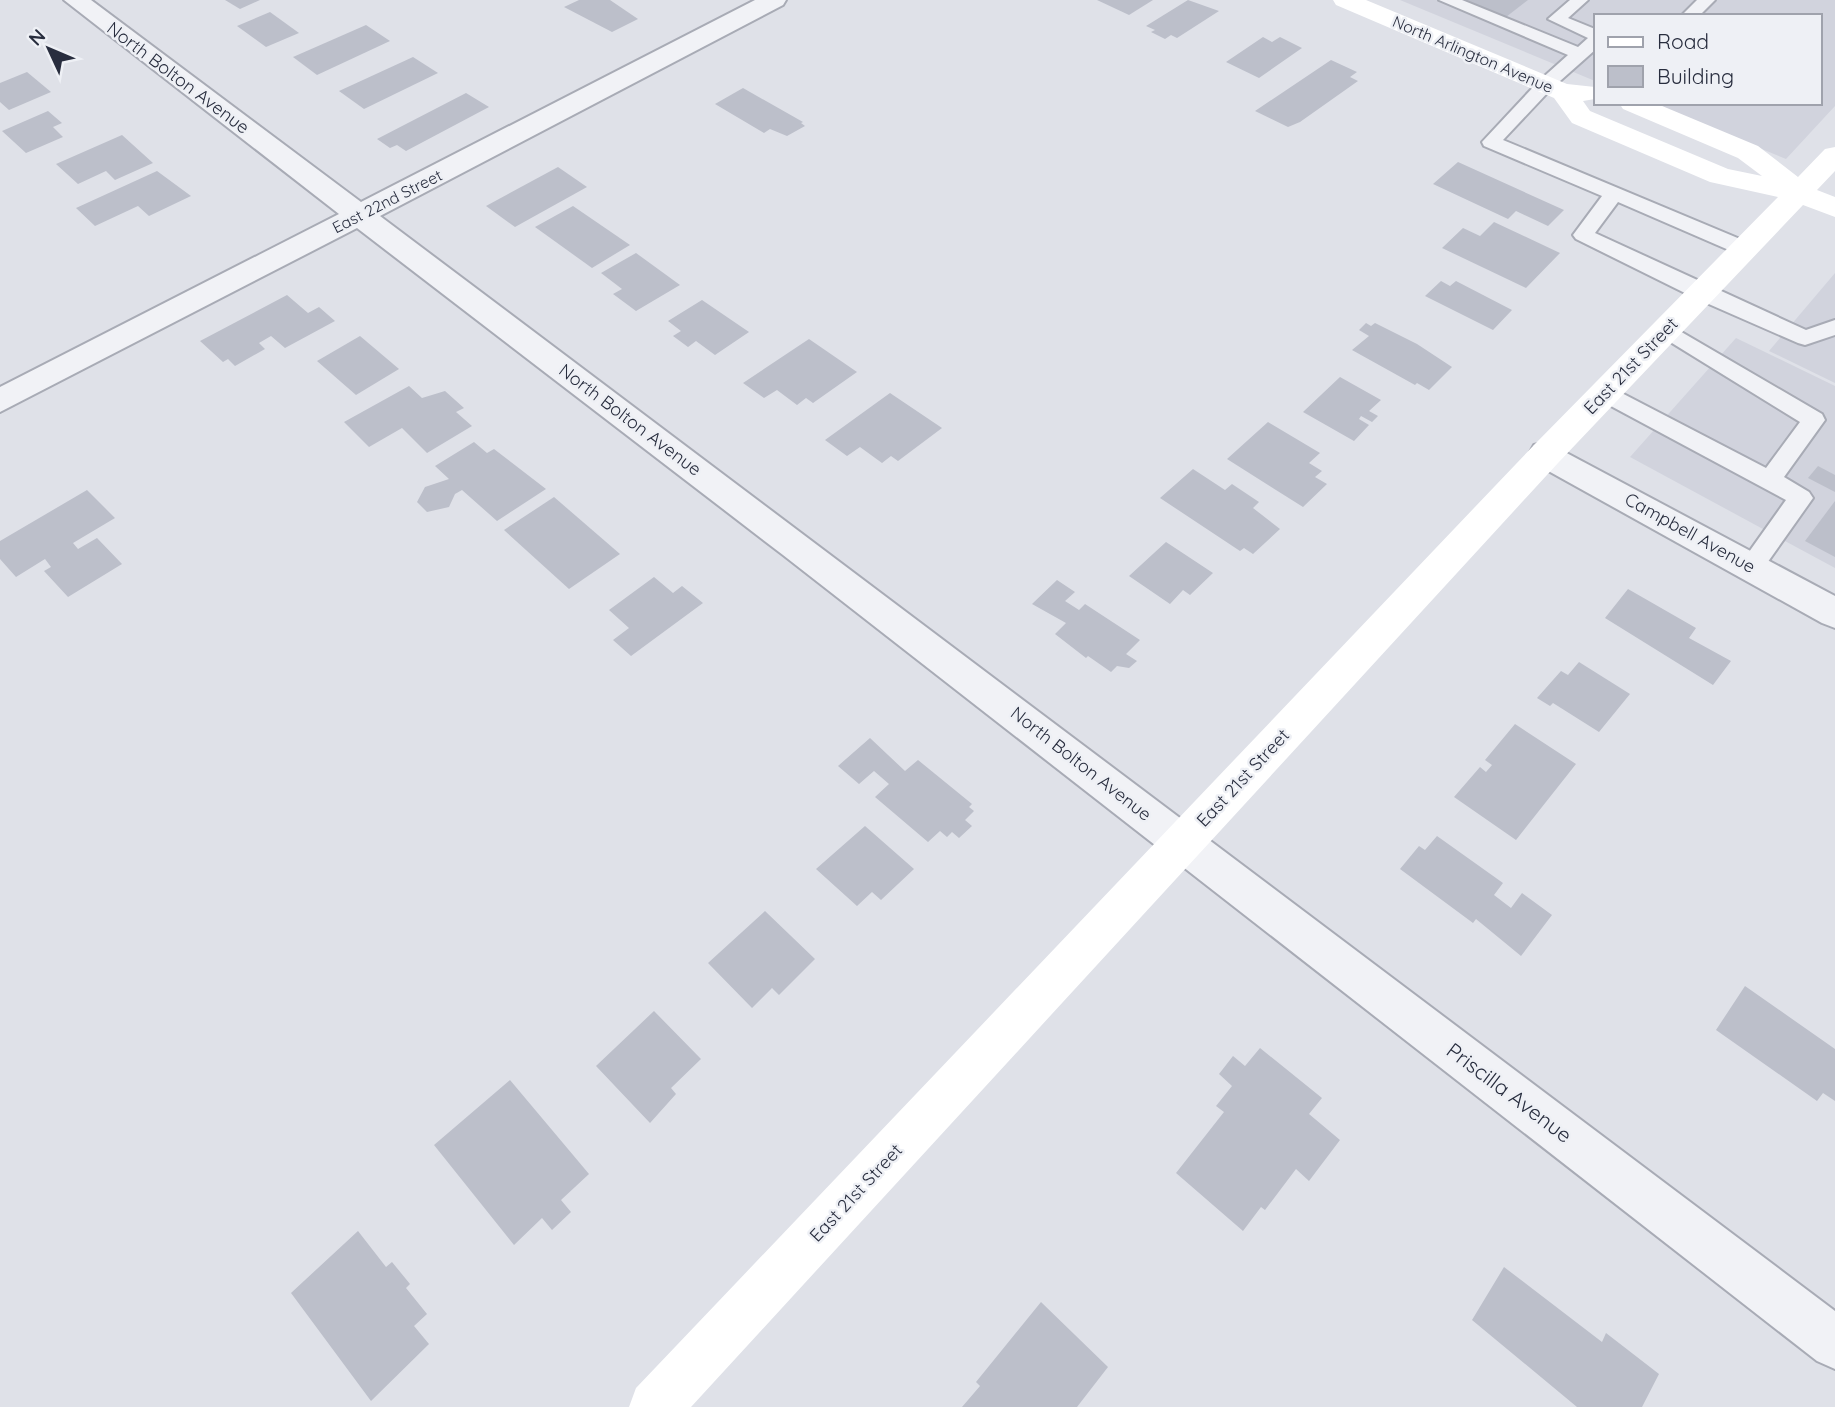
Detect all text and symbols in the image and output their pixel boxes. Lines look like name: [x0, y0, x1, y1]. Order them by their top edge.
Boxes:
street label: North Arlington Avenue: [1390, 11, 1556, 97]
north arrow: [14, 14, 84, 84]
legend: [1594, 14, 1821, 105]
street label: North Bolton Avenue: [102, 16, 254, 139]
text: N: [23, 24, 50, 51]
text: Road: [1657, 28, 1709, 54]
text: Building: [1657, 63, 1734, 89]
street label: East 22nd Street: [329, 165, 445, 237]
street label: East 21st Street: [1579, 312, 1683, 419]
street label: North Bolton Avenue: [554, 358, 706, 481]
street label: Campbell Avenue: [1621, 487, 1760, 578]
street label: North Bolton Avenue: [1006, 701, 1156, 826]
street label: East 21st Street: [1191, 724, 1294, 832]
street label: Priscilla Avenue: [1442, 1037, 1577, 1148]
street label: East 21st Street: [804, 1139, 907, 1247]

